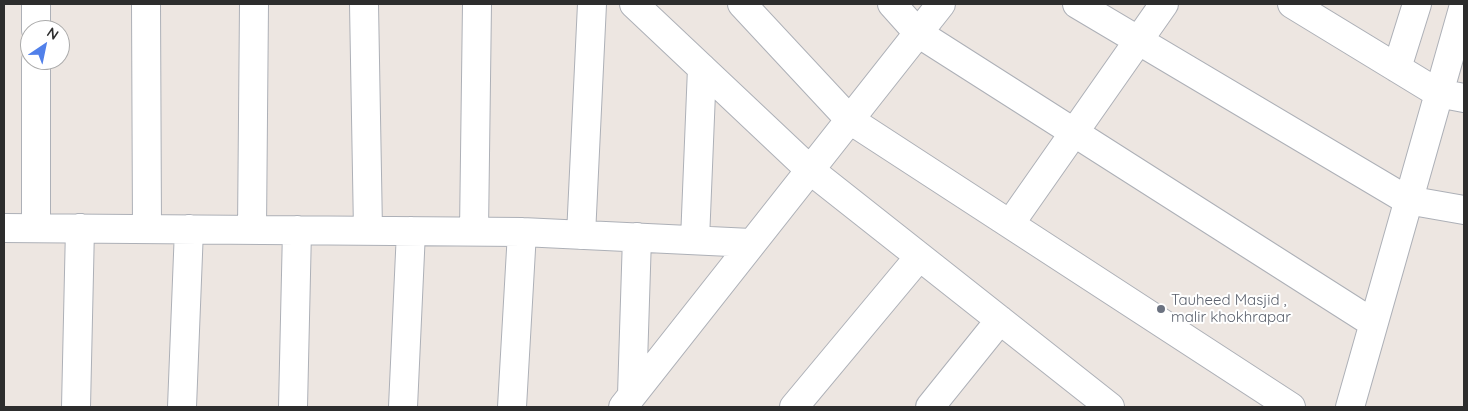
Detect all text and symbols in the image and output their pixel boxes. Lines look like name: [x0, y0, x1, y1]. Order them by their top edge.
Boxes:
north arrow: [20, 20, 70, 70]
text: N: [44, 23, 62, 44]
place label: Tauheed Masjid , malir khokhrapar: [1171, 291, 1291, 326]
marker: Tauheed Masjid , malir khokhrapar: [1155, 303, 1167, 315]

